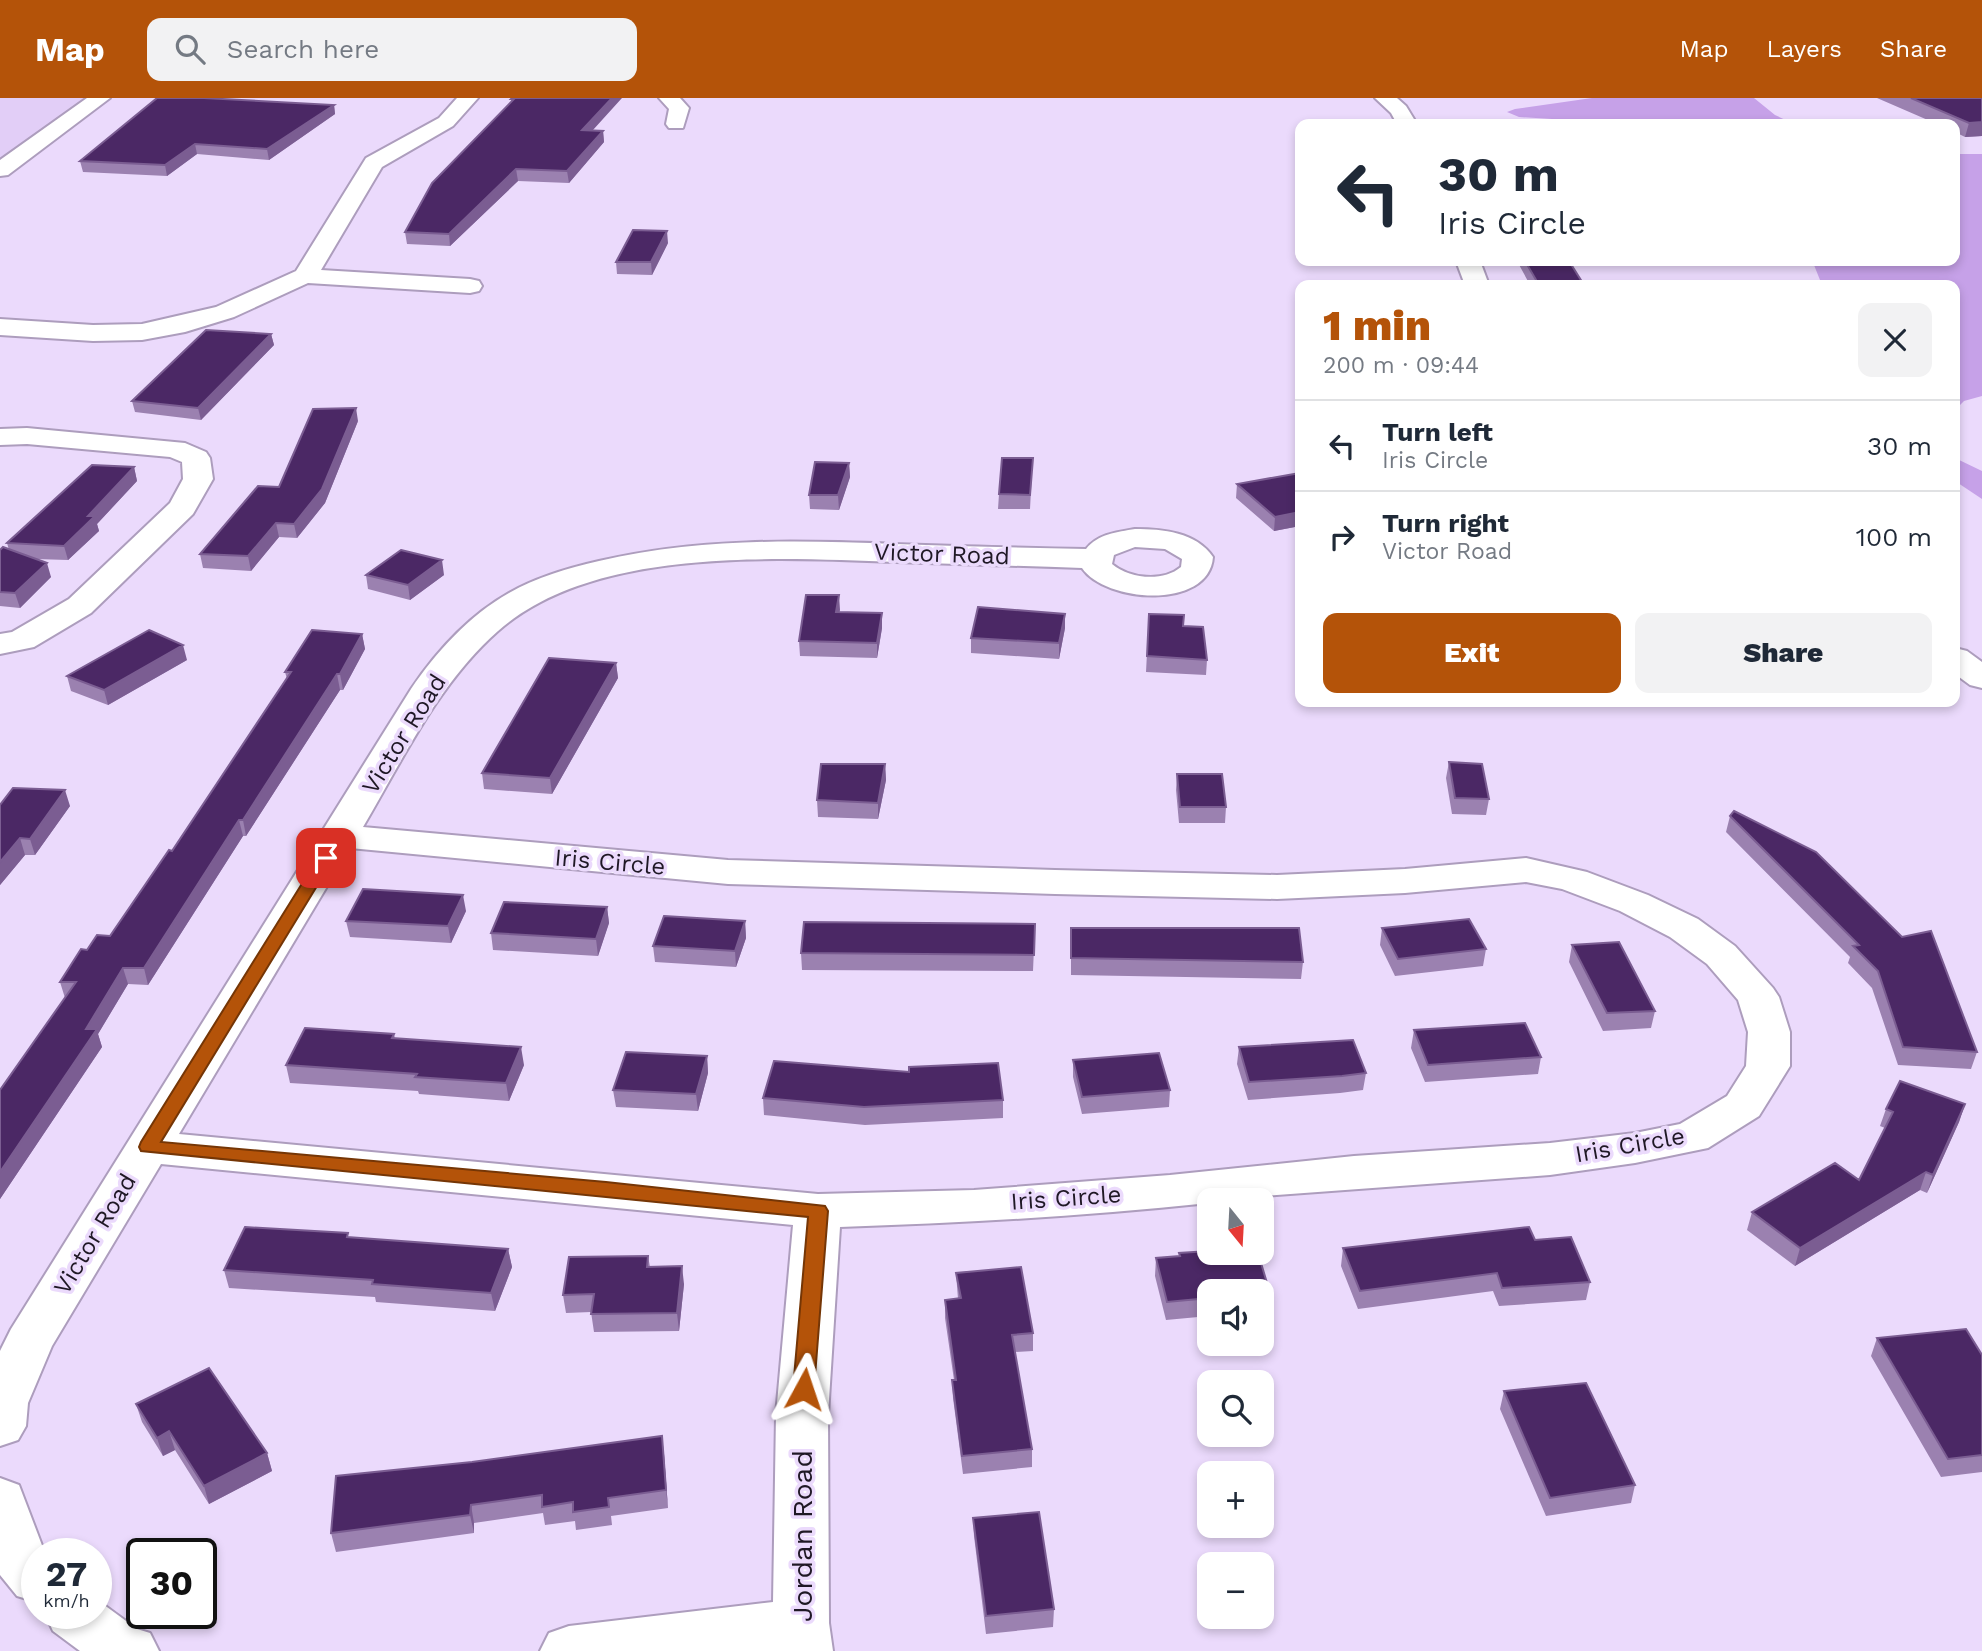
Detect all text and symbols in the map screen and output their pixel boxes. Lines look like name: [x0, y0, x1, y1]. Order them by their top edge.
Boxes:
search box: [147, 18, 637, 81]
text: Map: [35, 30, 105, 69]
icon: search: [171, 30, 209, 68]
text: Search here: [227, 34, 379, 64]
text: Map: [1680, 35, 1728, 63]
text: Layers: [1766, 35, 1842, 63]
text: Share: [1880, 35, 1947, 63]
text: 30 m: [1438, 145, 1559, 203]
icon: left: [1323, 147, 1414, 238]
text: Iris Circle: [1438, 204, 1586, 242]
text: 1 min: [1323, 301, 1431, 350]
button: close: [1858, 303, 1932, 377]
text: 200 m · 09:44: [1323, 352, 1479, 379]
text: Turn left: [1382, 417, 1493, 447]
icon: left: [1323, 427, 1361, 465]
text: 30 m: [1867, 431, 1932, 461]
text: Iris Circle: [1382, 447, 1488, 474]
text: Turn right: [1382, 508, 1509, 538]
icon: right: [1323, 518, 1361, 556]
text: 100 m: [1856, 522, 1932, 552]
street label: Victor Road: [874, 538, 1010, 570]
text: Victor Road: [1382, 538, 1512, 565]
button: Exit: [1323, 613, 1621, 693]
button: Share: [1635, 613, 1932, 693]
street label: Victor Road: [356, 669, 452, 799]
pin: [296, 828, 356, 888]
icon: arrive: [307, 839, 345, 877]
street label: Iris Circle: [554, 843, 666, 881]
street label: Iris Circle: [1573, 1122, 1687, 1168]
street label: Victor Road: [48, 1169, 142, 1299]
street label: Iris Circle: [1010, 1180, 1122, 1216]
north arrow: [1197, 1188, 1274, 1265]
map controls: [1197, 1188, 1274, 1629]
button: sound: [1197, 1279, 1274, 1356]
position arrow: [767, 1352, 841, 1426]
button: search: [1197, 1370, 1274, 1447]
street label: Jordan Road: [786, 1450, 819, 1622]
button: +: [1197, 1461, 1274, 1538]
speed limit sign: 30: [126, 1538, 217, 1629]
button: −: [1197, 1552, 1274, 1629]
text: 27: [46, 1553, 87, 1595]
text: km/h: [43, 1590, 90, 1611]

